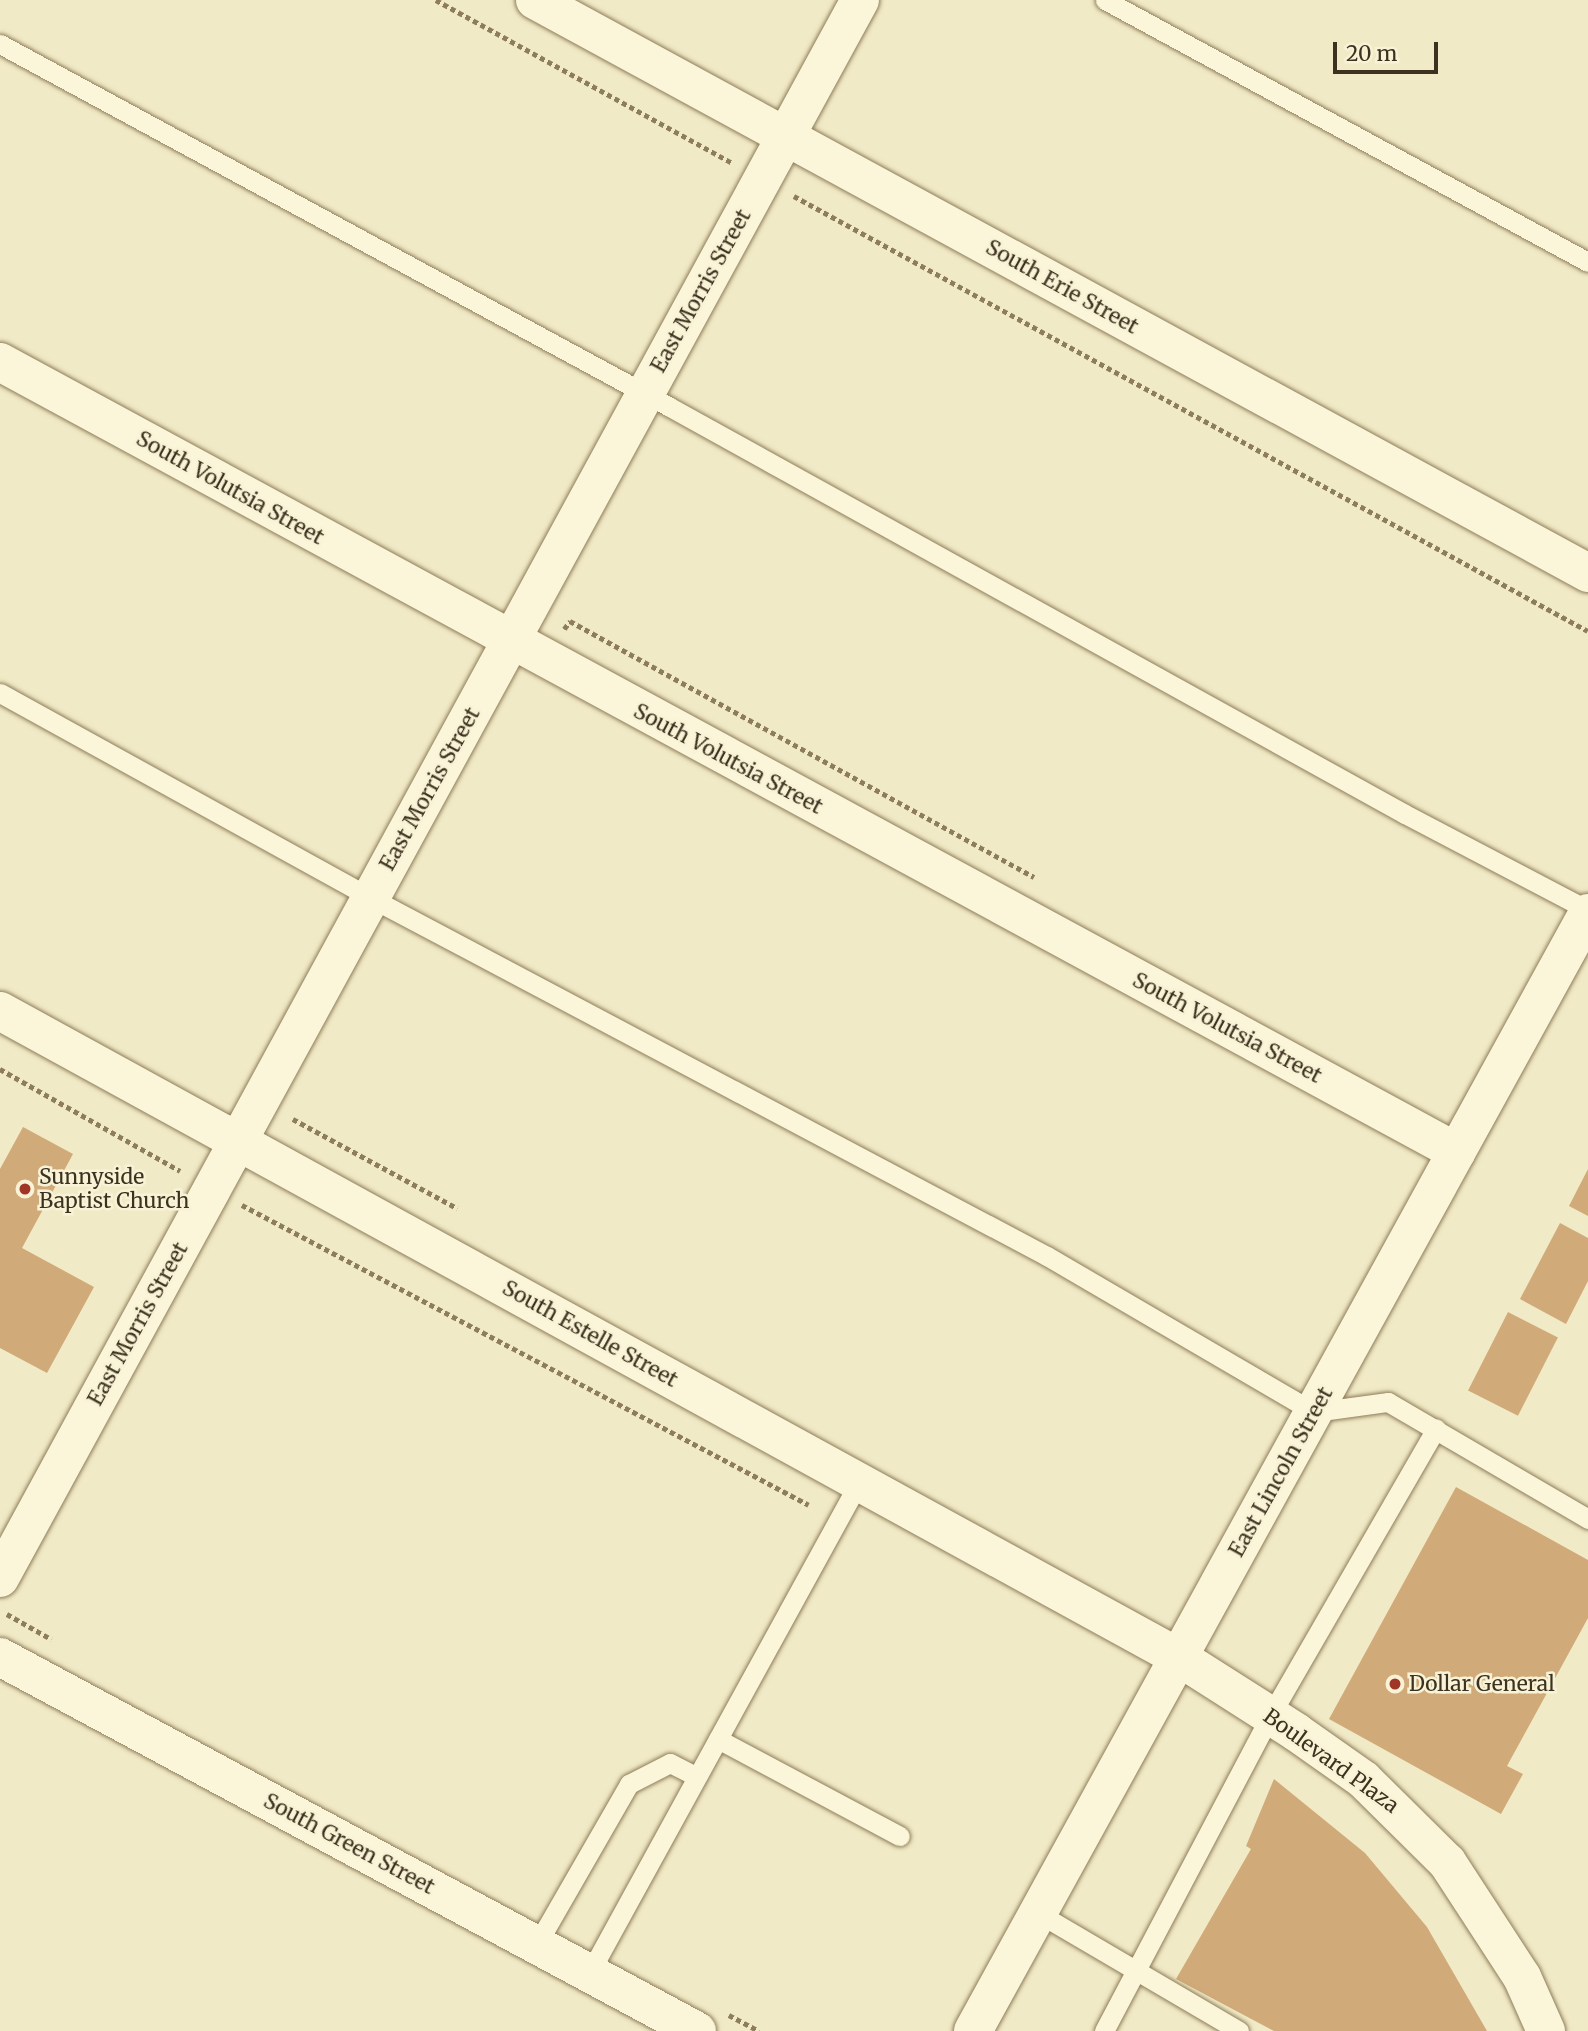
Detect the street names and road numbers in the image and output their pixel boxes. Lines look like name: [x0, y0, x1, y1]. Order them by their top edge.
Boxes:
street label: East Morris Street: [646, 205, 756, 377]
street label: South Erie Street: [981, 235, 1143, 339]
street label: South Volutsia Street: [132, 426, 328, 550]
street label: South Volutsia Street: [629, 699, 827, 819]
street label: East Morris Street: [375, 703, 485, 875]
street label: South Volutsia Street: [1128, 968, 1326, 1088]
street label: East Morris Street: [83, 1238, 193, 1410]
street label: South Estelle Street: [498, 1275, 682, 1393]
street label: East Lincoln Street: [1224, 1383, 1338, 1561]
street label: Boulevard Plaza: [1258, 1703, 1404, 1819]
street label: South Green Street: [259, 1788, 439, 1900]

